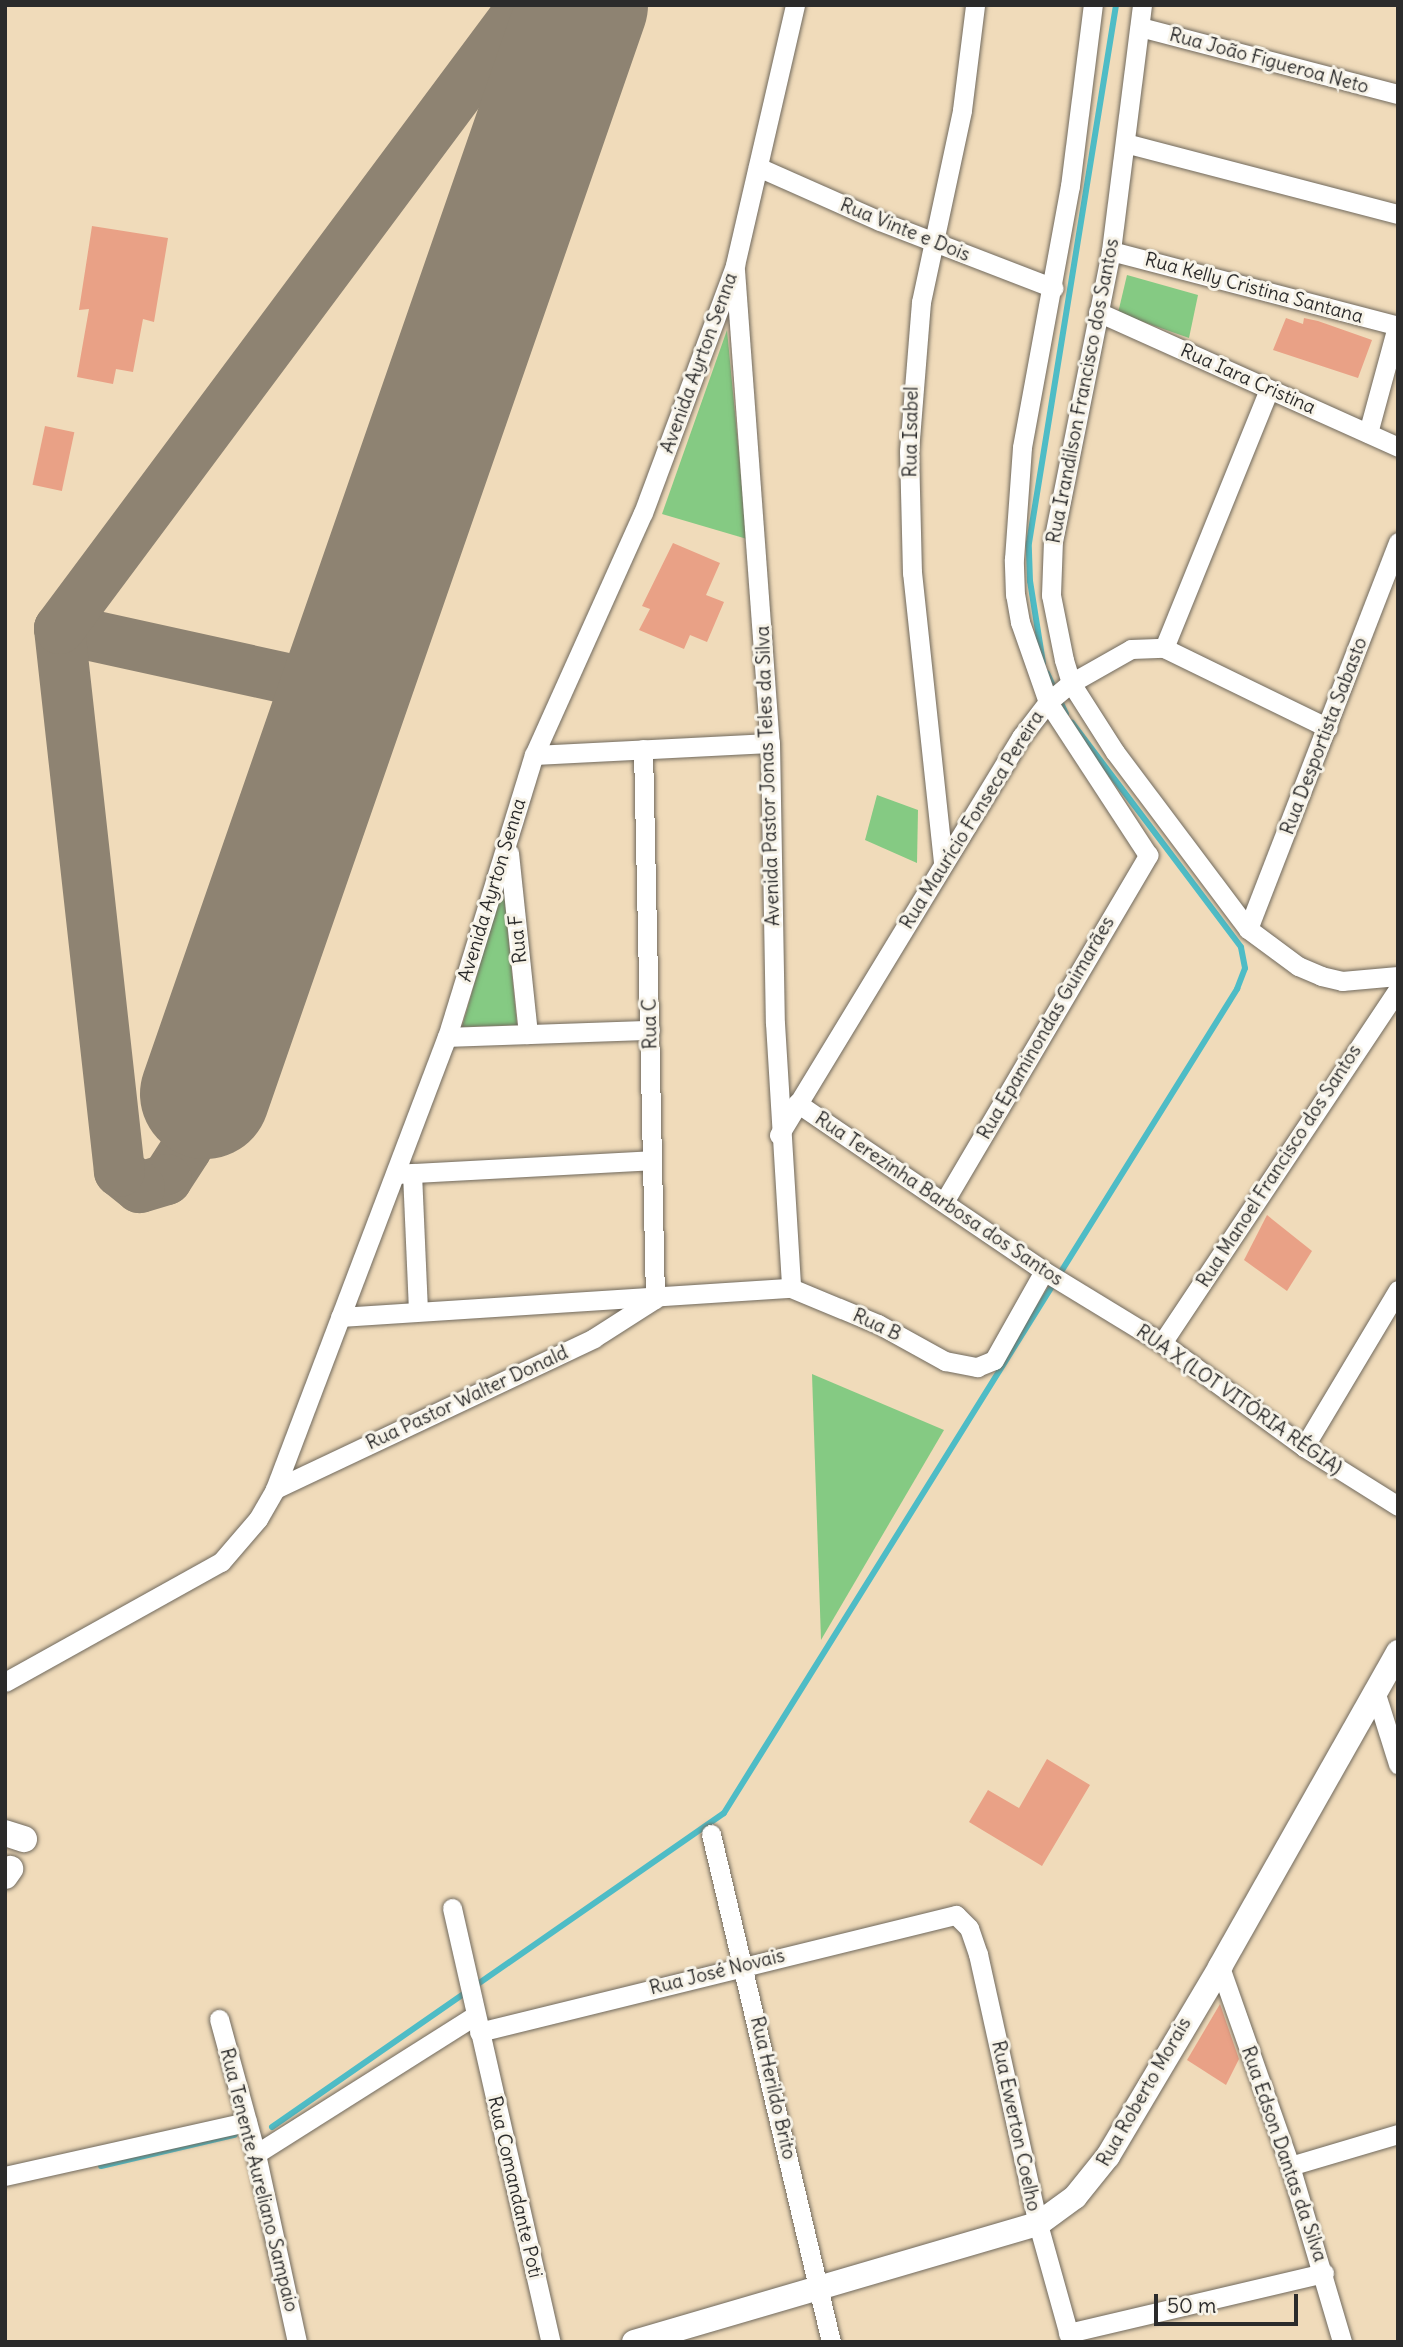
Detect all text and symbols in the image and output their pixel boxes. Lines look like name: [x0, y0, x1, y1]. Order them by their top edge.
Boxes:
street label: Rua João Figueroa Neto: [1167, 23, 1371, 99]
street label: Rua Vinte e Dois: [837, 194, 973, 266]
street label: Rua Irandilson Francisco dos Santos: [1042, 237, 1124, 545]
street label: Rua Kelly Cristina Santana: [1142, 248, 1366, 328]
street label: Avenida Ayrton Senna: [656, 270, 742, 456]
street label: Rua Iara Cristina: [1177, 339, 1319, 419]
street label: Rua Isabel: [899, 386, 923, 478]
street label: Avenida Pastor Jonas Teles da Silva: [751, 625, 785, 927]
street label: Rua Desportista Sabasto: [1276, 634, 1372, 838]
street label: Rua Maurício Fonseca Pereira: [895, 707, 1049, 933]
street label: Avenida Ayrton Senna: [453, 796, 531, 984]
street label: Rua Epaminondas Guimarães: [973, 912, 1119, 1144]
street label: Rua F: [504, 913, 532, 965]
street label: Rua C: [638, 998, 662, 1050]
street label: Rua Manoel Francisco dos Santos: [1192, 1040, 1366, 1292]
street label: Rua Terezinha Barbosa dos Santos: [811, 1107, 1067, 1291]
street label: Rua B: [849, 1304, 905, 1346]
street label: RUA X (LOT VITÓRIA RÉGIA): [1132, 1320, 1346, 1480]
street label: Rua Pastor Walter Donald: [362, 1341, 572, 1455]
street label: Rua José Novais: [647, 1944, 787, 2000]
street label: Rua Roberto Morais: [1092, 2013, 1196, 2171]
street label: Rua Herildo Brito: [745, 2014, 801, 2162]
street label: Rua Ewerton Coelho: [987, 2039, 1045, 2213]
street label: Rua Edson Dantas da Silva: [1236, 2043, 1332, 2265]
street label: Rua Tenente Aureliano Sampaio: [215, 2046, 303, 2314]
street label: Rua Comandante Poti: [483, 2094, 547, 2280]
scale bar: [1158, 2280, 1302, 2324]
text: 50 m: [1167, 2292, 1216, 2319]

